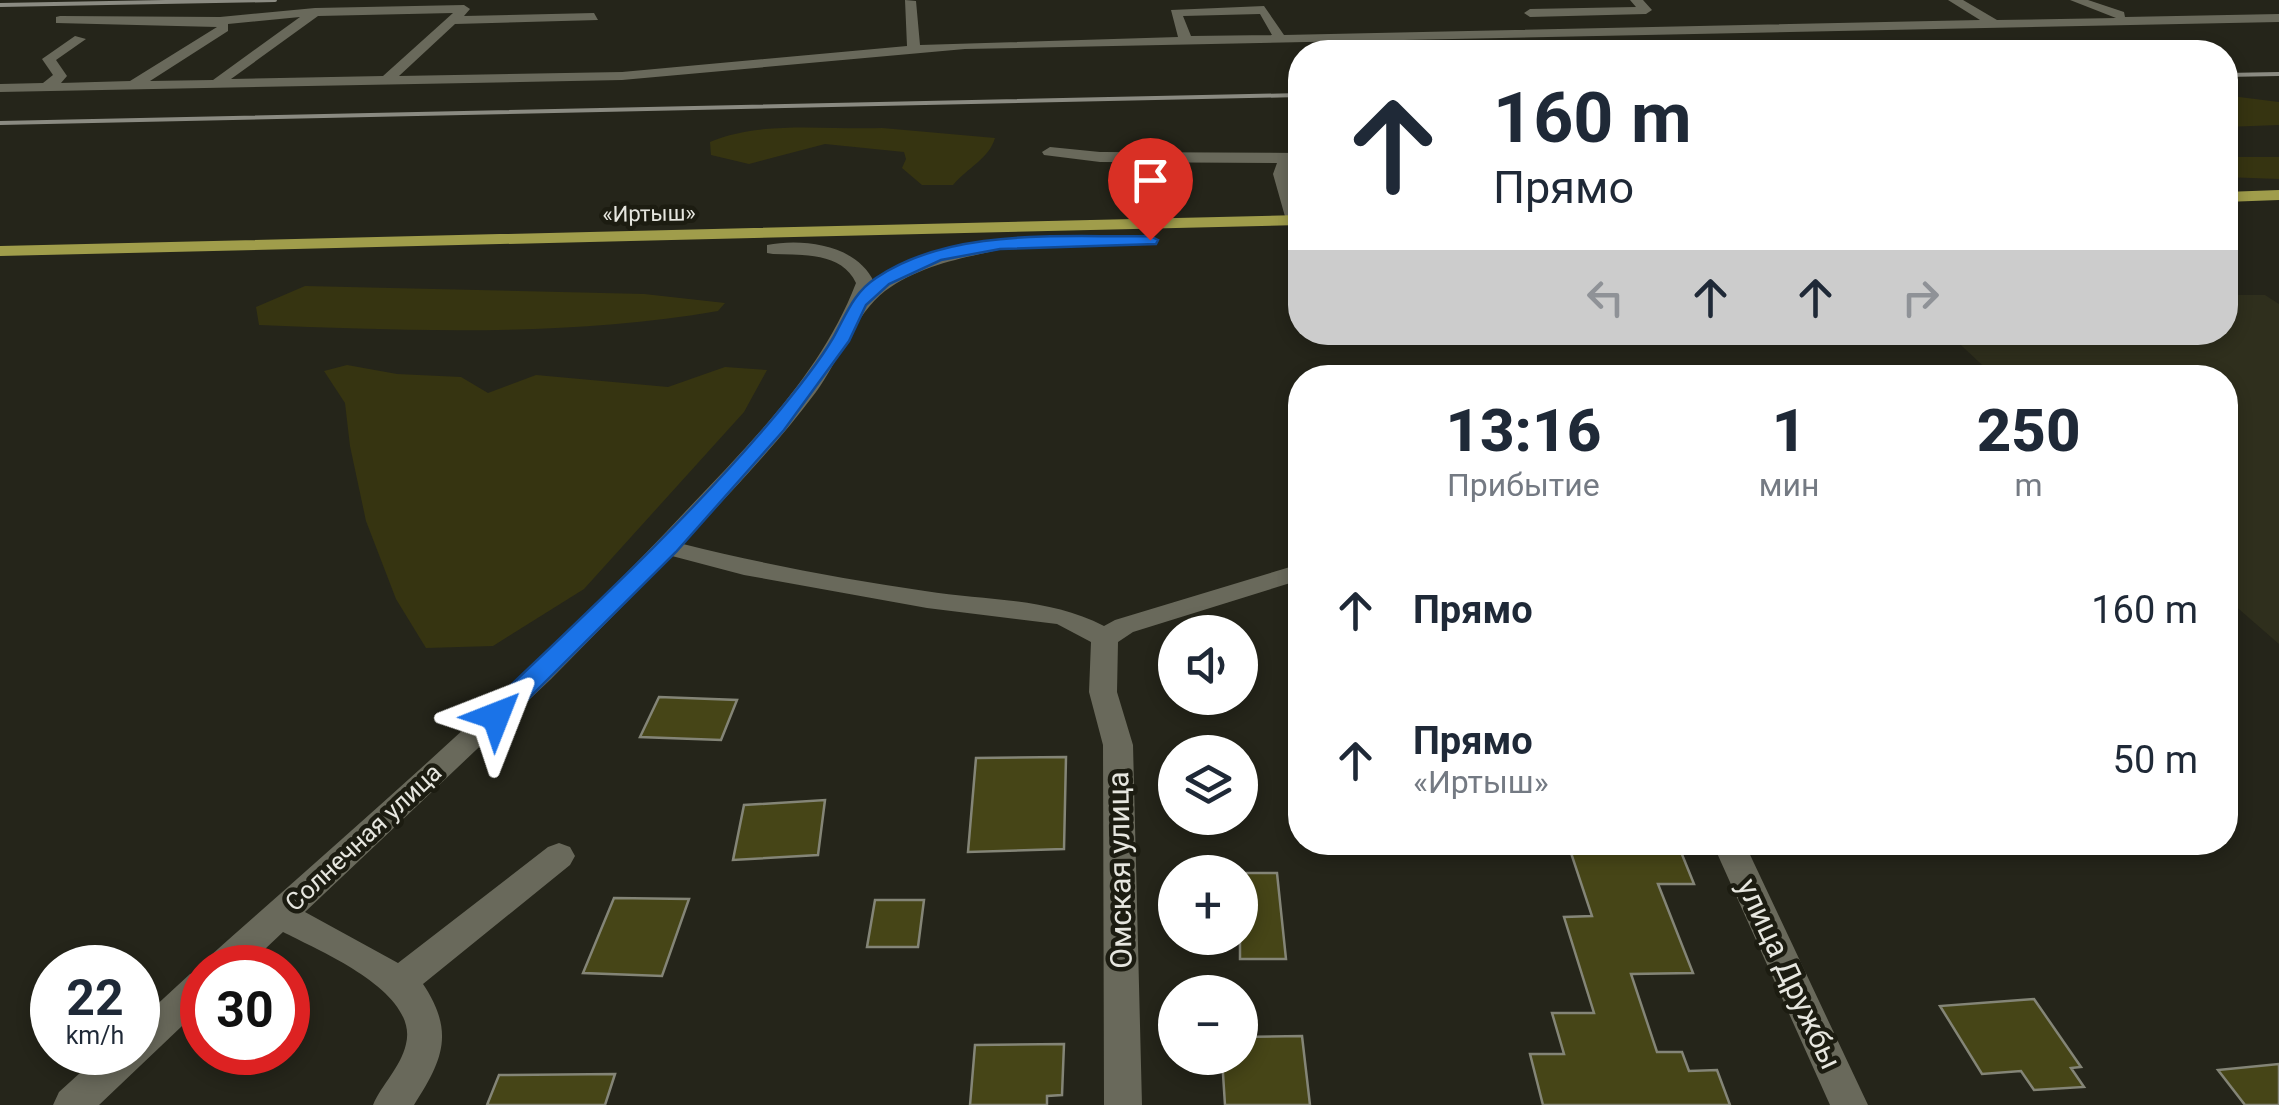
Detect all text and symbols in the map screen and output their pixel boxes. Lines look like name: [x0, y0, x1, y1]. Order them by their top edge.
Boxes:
text: 160 m: [1493, 77, 1692, 159]
icon: ahead: [1328, 80, 1458, 210]
pin: [1108, 138, 1193, 241]
icon: arrive: [1123, 153, 1178, 208]
text: Прямо: [1493, 161, 1634, 214]
street label: «Иртыш»: [602, 200, 696, 227]
icon: left: [1578, 270, 1633, 325]
icon: ahead: [1683, 270, 1738, 325]
icon: ahead: [1788, 270, 1843, 325]
icon: right: [1893, 270, 1948, 325]
text: 13:16: [1445, 395, 1601, 466]
text: 1: [1772, 395, 1806, 466]
text: 250: [1977, 395, 2081, 466]
text: Прибытие: [1447, 466, 1600, 504]
text: мин: [1759, 466, 1819, 504]
text: m: [2015, 466, 2043, 504]
icon: ahead: [1328, 583, 1383, 638]
text: Прямо: [1413, 588, 1533, 632]
text: 160 m: [2091, 588, 2198, 632]
map controls: [1158, 615, 1258, 1075]
button: sound: [1158, 615, 1258, 715]
position arrow: [444, 664, 548, 768]
text: Прямо: [1413, 719, 1533, 763]
icon: ahead: [1328, 733, 1383, 788]
button: layers: [1158, 735, 1258, 835]
text: 50 m: [2113, 738, 2198, 782]
street label: Солнечная улица: [279, 758, 447, 917]
text: «Иртыш»: [1413, 763, 1549, 801]
street label: Омская улица: [1100, 771, 1139, 969]
button: +: [1158, 855, 1258, 955]
street label: улица Дружбы: [1730, 873, 1849, 1075]
speed limit sign: 30: [180, 945, 310, 1075]
text: 22: [66, 969, 124, 1027]
button: −: [1158, 975, 1258, 1075]
text: km/h: [66, 1021, 124, 1050]

